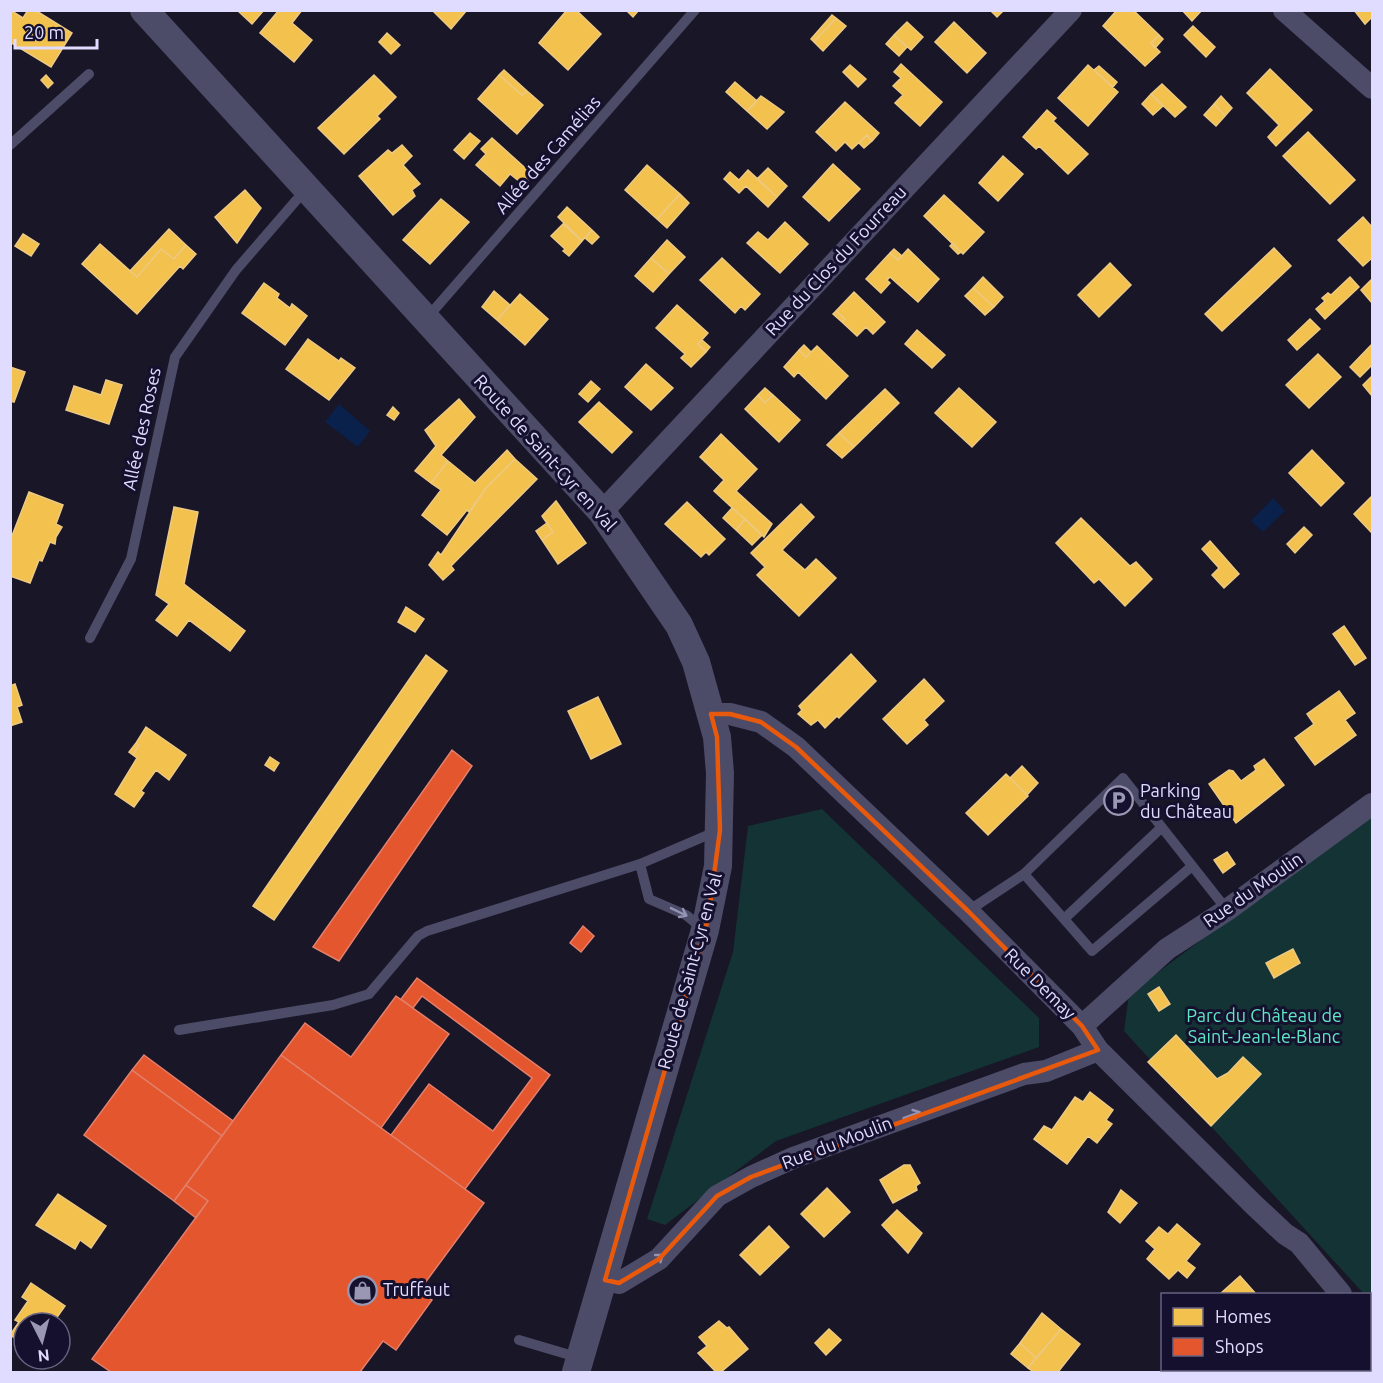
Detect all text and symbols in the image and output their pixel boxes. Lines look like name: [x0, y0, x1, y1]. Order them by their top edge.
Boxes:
scale bar: [15, 12, 98, 50]
text: 20 m: [24, 22, 64, 42]
street label: Allée des Camélias: [491, 91, 604, 217]
street label: Rue du Clos du Fourreau: [761, 181, 910, 339]
street label: Allée des Roses: [118, 365, 164, 492]
street label: Route de Saint-Cyr en Val: [470, 370, 621, 535]
place label: Parking du Château: [1140, 780, 1232, 821]
parking icon: Parking du Château: [1103, 785, 1135, 817]
street label: Rue du Moulin: [1199, 848, 1306, 931]
street label: Route de Saint-Cyr en Val: [653, 870, 725, 1071]
one-way arrow: [669, 907, 687, 918]
street label: Rue Demay: [1001, 944, 1080, 1023]
park label: Parc du Château de Saint-Jean-le-Blanc: [1186, 1005, 1342, 1046]
one-way arrow: [902, 1109, 921, 1120]
street label: Rue du Moulin: [779, 1112, 895, 1172]
one-way arrow: [648, 1253, 664, 1266]
shop icon: Truffaut: [346, 1274, 378, 1306]
place label: Truffaut: [383, 1279, 450, 1299]
legend: [1161, 1293, 1371, 1371]
text: Homes: [1215, 1306, 1272, 1326]
north arrow: [12, 1311, 72, 1371]
text: Shops: [1215, 1336, 1264, 1356]
text: N: [37, 1346, 50, 1365]

